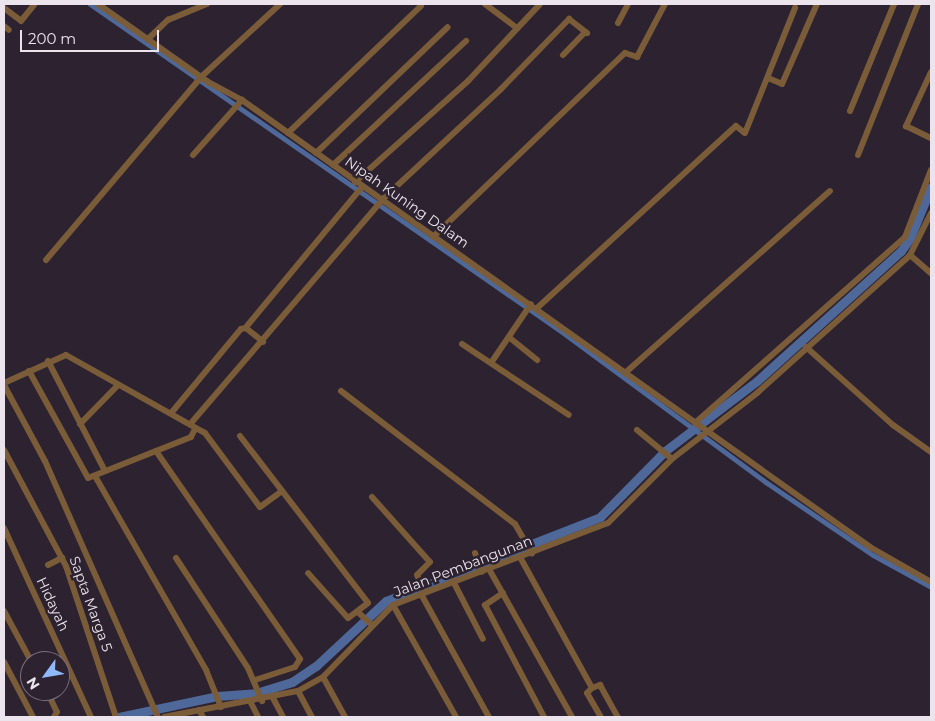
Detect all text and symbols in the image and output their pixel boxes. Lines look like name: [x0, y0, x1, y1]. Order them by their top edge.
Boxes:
scale bar: [22, 20, 161, 52]
text: 200 m: [28, 29, 76, 48]
street label: Nipah Kuning Dalam: [342, 153, 472, 251]
street label: Jalan Pembangunan: [391, 532, 535, 600]
street label: Sapta Marga 5: [66, 554, 116, 654]
street label: Hidayah: [33, 574, 73, 634]
north arrow: [20, 651, 70, 701]
text: N: [22, 674, 44, 693]

